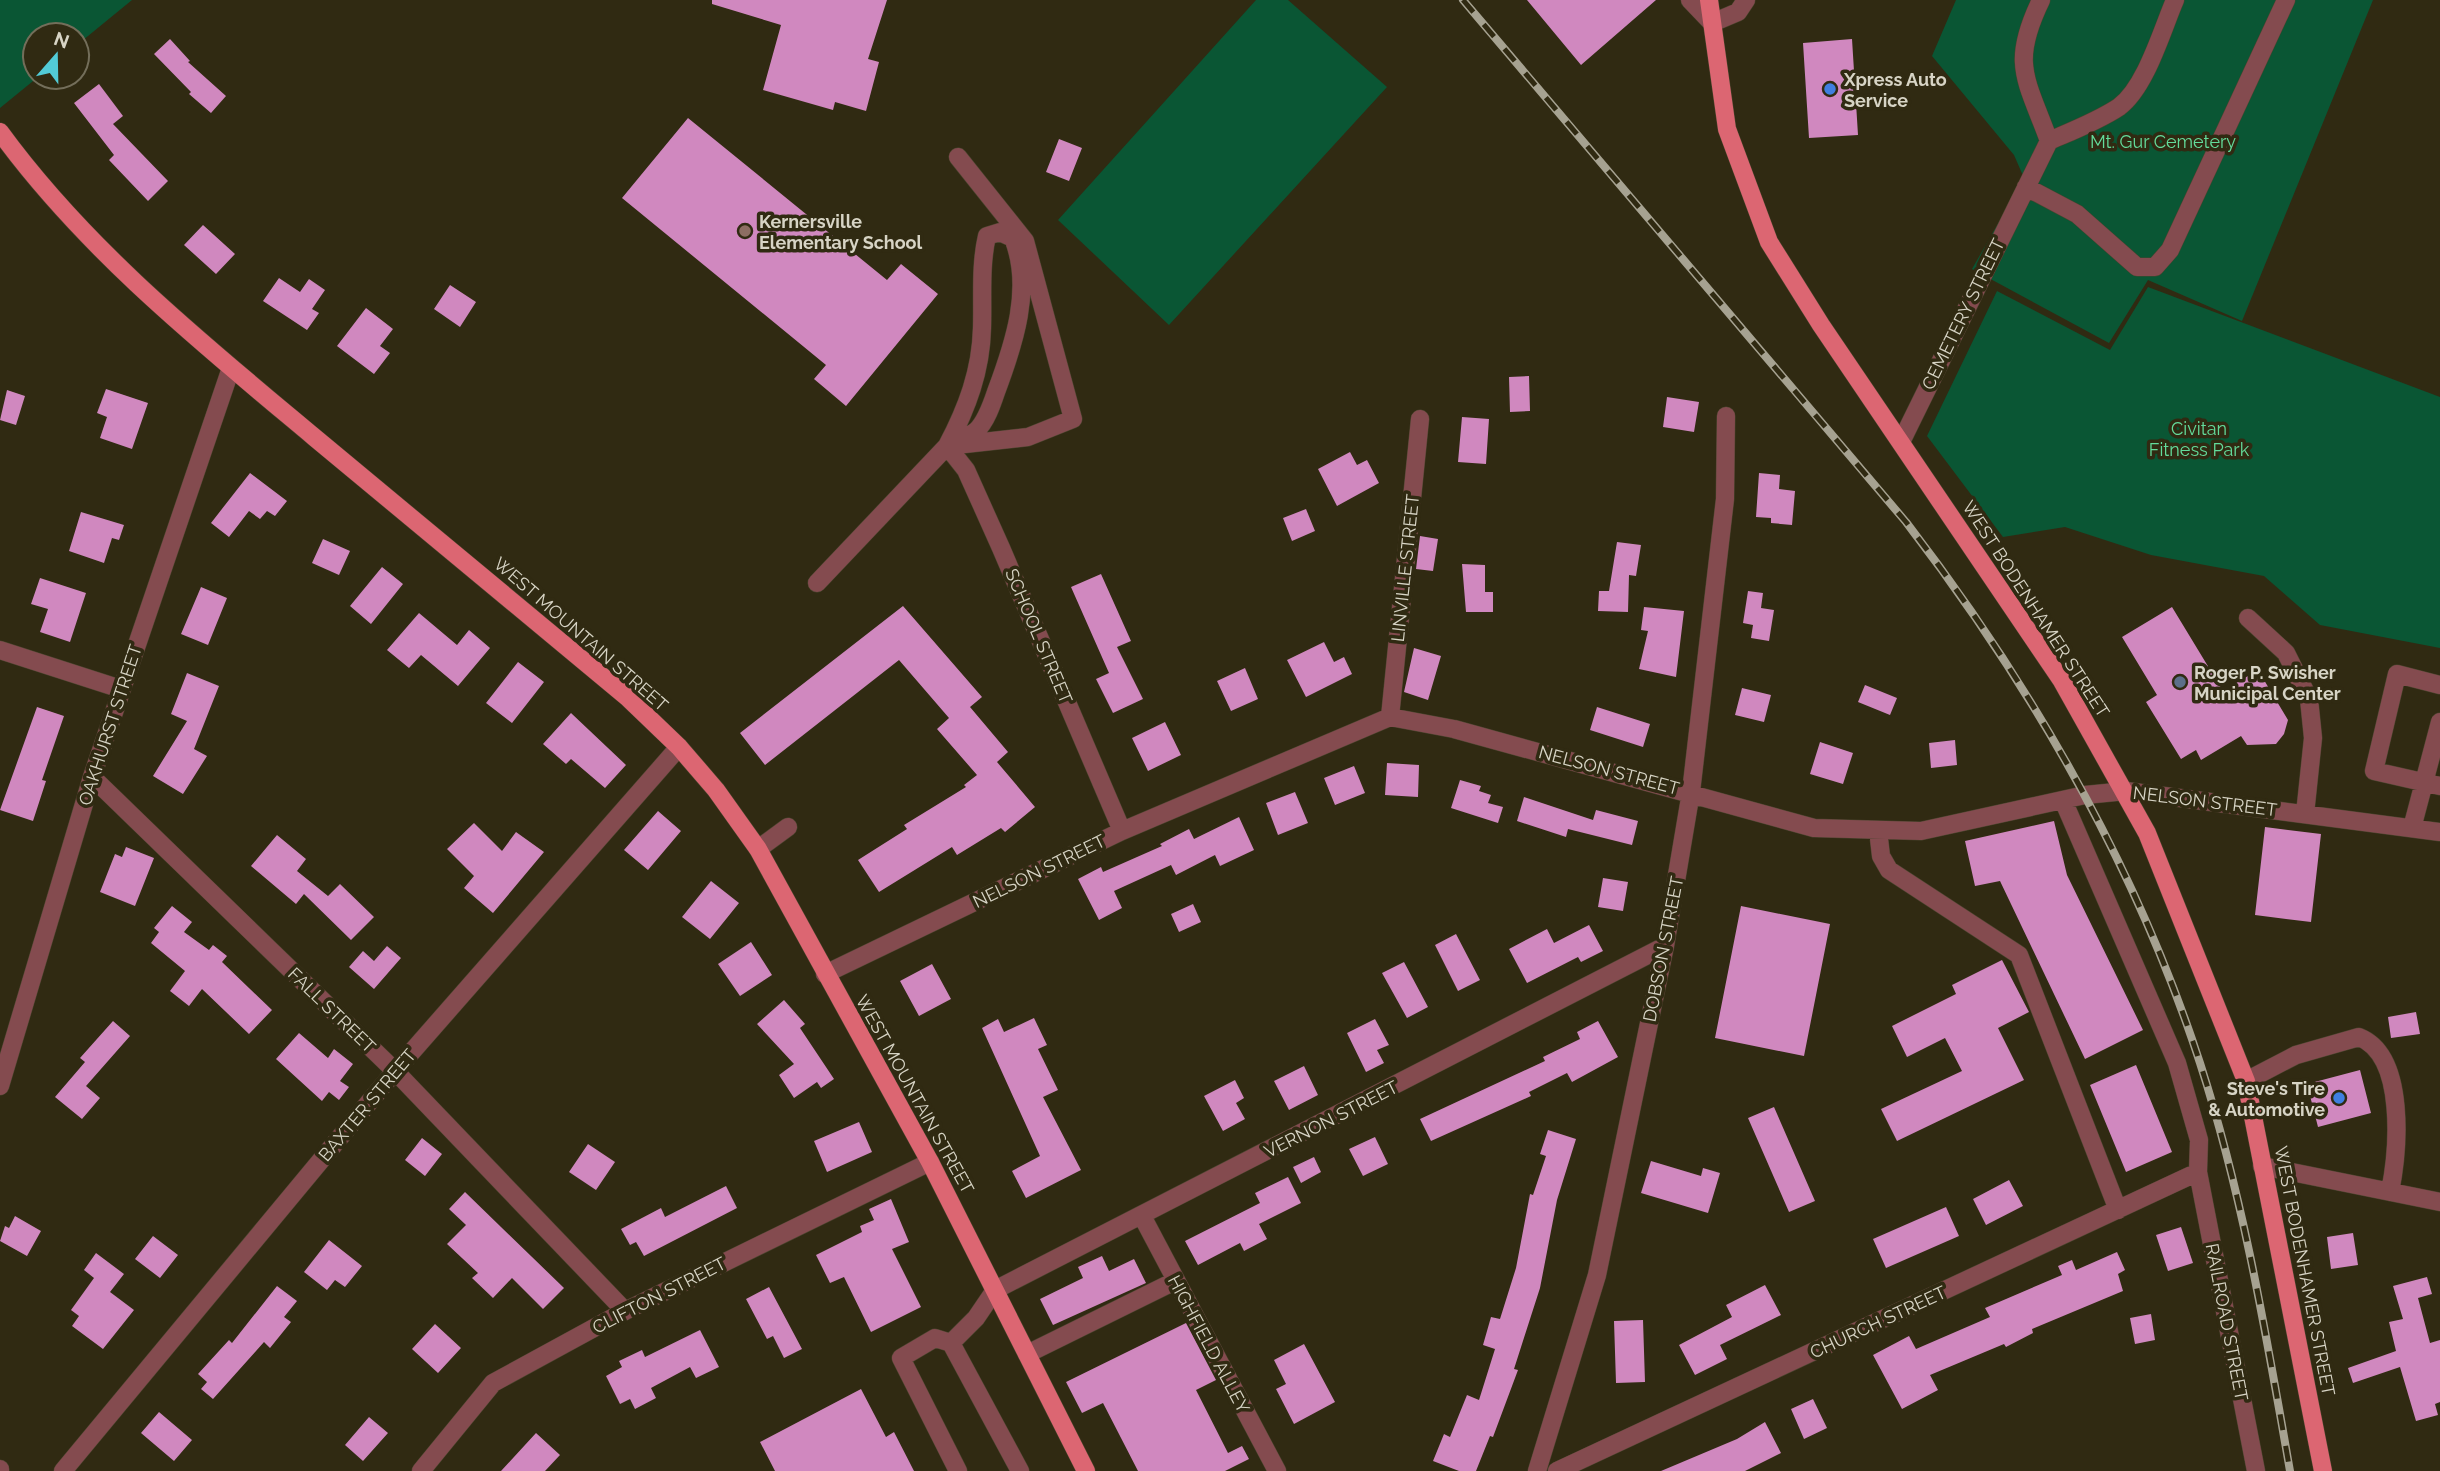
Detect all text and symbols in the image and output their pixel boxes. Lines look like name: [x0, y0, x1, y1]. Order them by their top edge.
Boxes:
north arrow: [21, 21, 91, 91]
text: N: [51, 27, 72, 53]
place label: Xpress Auto Service: [1843, 69, 1947, 111]
marker: Xpress Auto Service: [1822, 81, 1838, 97]
park label: Mt. Gur Cemetery: [2090, 131, 2236, 152]
place label: Kernersville Elementary School: [759, 211, 923, 253]
marker: Kernersville Elementary School: [737, 223, 753, 239]
street label: CEMETERY STREET: [1917, 235, 2009, 393]
park label: Civitan Fitness Park: [2149, 418, 2250, 460]
street label: LINVILLE STREET: [1387, 493, 1423, 643]
street label: WEST BODENHAMER STREET: [1958, 497, 2114, 721]
street label: WEST MOUNTAIN STREET: [490, 553, 672, 715]
street label: SCHOOL STREET: [1001, 565, 1077, 707]
street label: OAKHURST STREET: [74, 642, 146, 808]
place label: Roger P. Swisher Municipal Center: [2194, 662, 2341, 704]
marker: Roger P. Swisher Municipal Center: [2172, 674, 2188, 690]
street label: NELSON STREET: [1536, 741, 1682, 799]
street label: NELSON STREET: [2132, 782, 2278, 820]
street label: NELSON STREET: [969, 830, 1109, 912]
street label: DOBSON STREET: [1639, 874, 1687, 1024]
street label: FALL STREET: [284, 963, 380, 1057]
street label: WEST MOUNTAIN STREET: [852, 991, 978, 1197]
street label: BAXTER STREET: [314, 1045, 420, 1165]
street label: VERNON STREET: [1261, 1076, 1401, 1162]
place label: Steve's Tire & Automotive: [2208, 1078, 2325, 1120]
marker: Steve's Tire & Automotive: [2331, 1090, 2347, 1106]
street label: WEST BODENHAMER STREET: [2270, 1144, 2340, 1398]
street label: RAILROAD STREET: [2201, 1242, 2253, 1402]
street label: CLIFTON STREET: [589, 1252, 729, 1338]
street label: HIGHFIELD ALLEY: [1164, 1271, 1254, 1417]
street label: CHURCH STREET: [1807, 1281, 1949, 1363]

